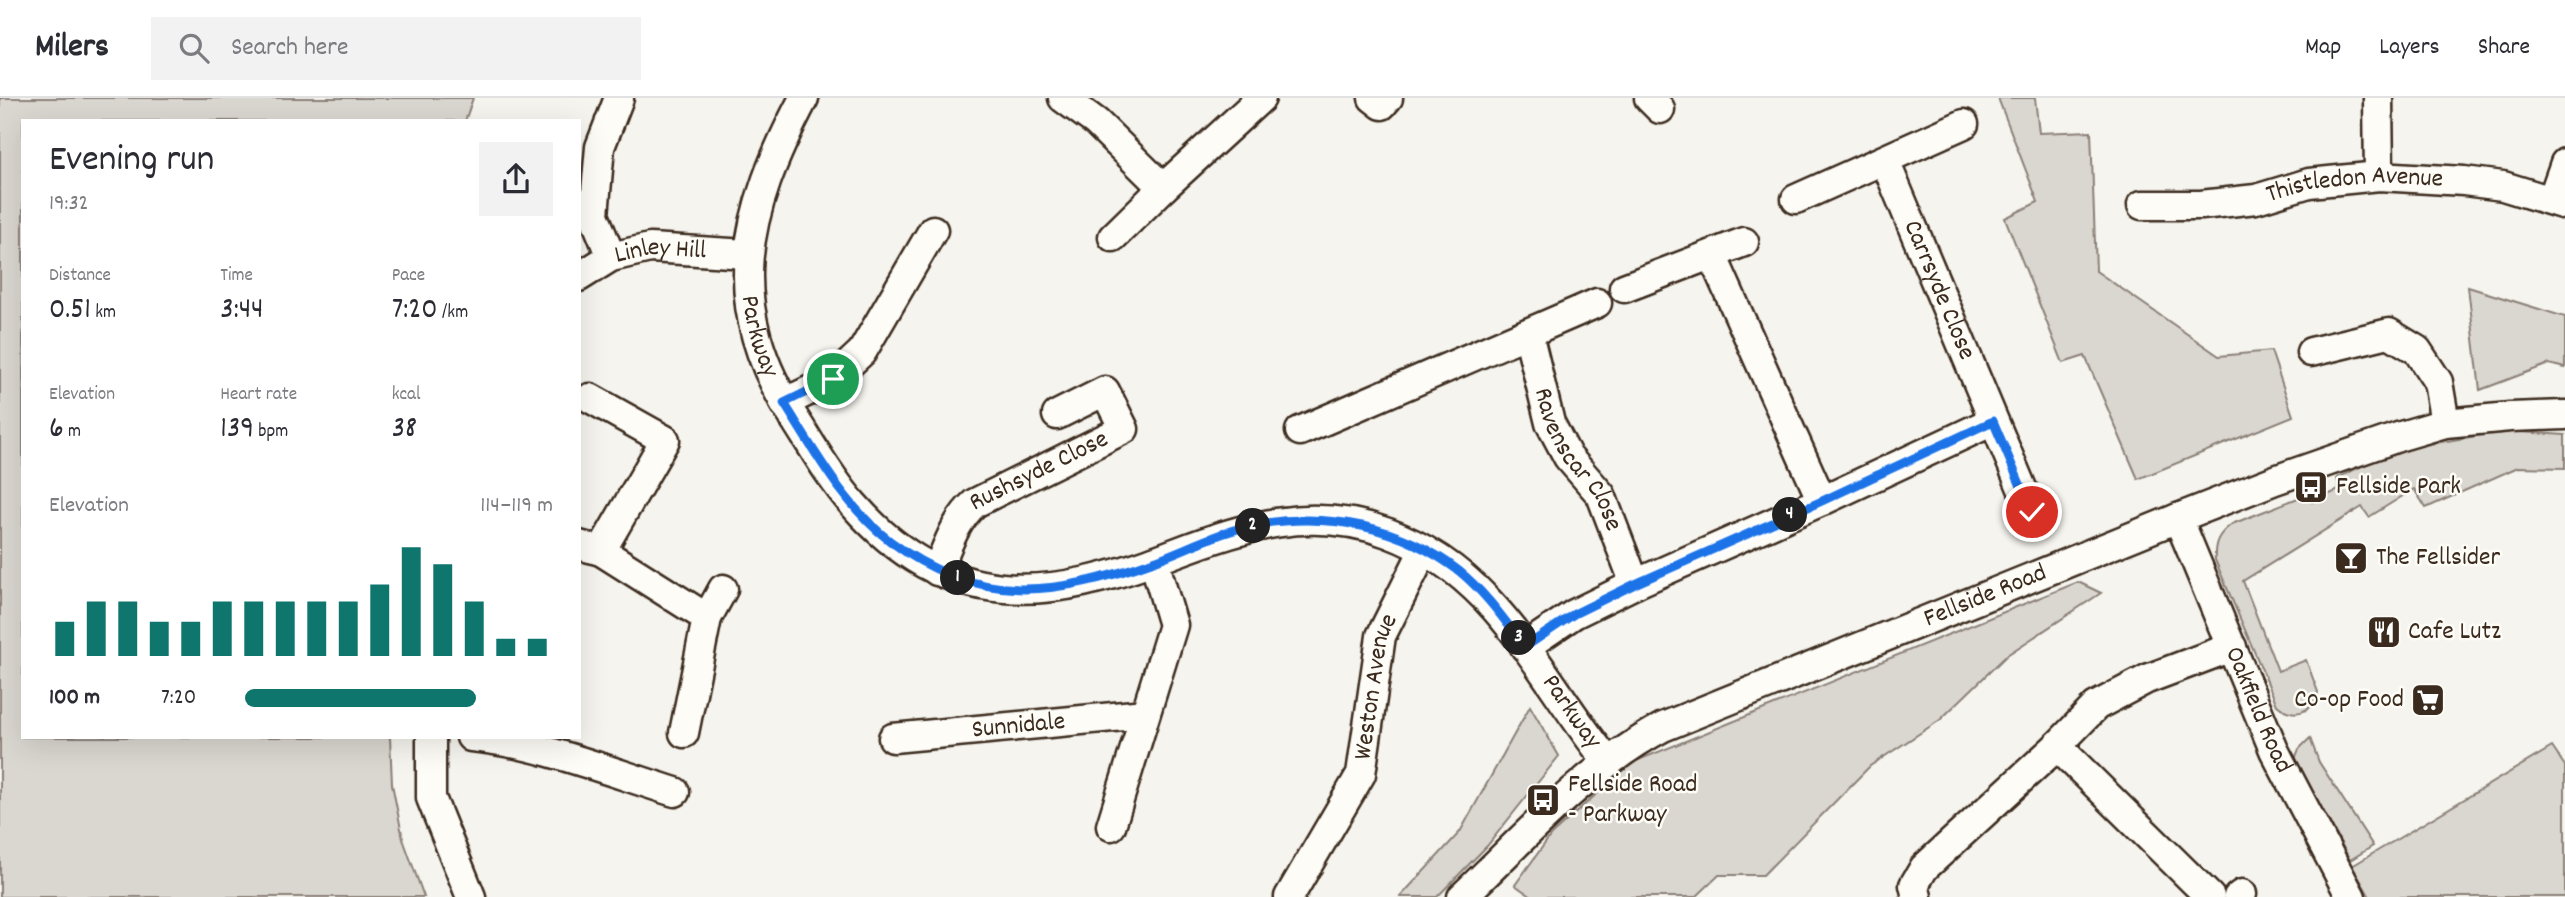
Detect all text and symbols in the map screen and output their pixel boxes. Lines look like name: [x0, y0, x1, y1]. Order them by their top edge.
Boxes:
search box: [151, 17, 641, 80]
text: Milers: [35, 25, 109, 72]
icon: search: [175, 29, 213, 67]
text: Search here: [231, 30, 348, 67]
text: Map: [2305, 31, 2341, 65]
text: Layers: [2379, 31, 2440, 65]
text: Share: [2478, 31, 2530, 65]
text: Evening run: [49, 134, 214, 189]
button: share: [479, 142, 553, 216]
street label: Thistledon Avenue: [2262, 157, 2444, 213]
text: 19:32: [49, 188, 89, 221]
street label: Carrsyde Close: [1893, 214, 1985, 366]
street label: Linley Hill: [611, 229, 707, 274]
text: Distance: [49, 263, 111, 290]
text: Time: [220, 263, 253, 290]
text: Pace: [392, 263, 425, 290]
text: 0.51: [49, 290, 91, 333]
text: 3:44: [220, 290, 264, 333]
text: 7:20: [392, 290, 438, 333]
street label: Parkway: [730, 293, 788, 384]
text: km: [91, 300, 116, 327]
text: /km: [438, 300, 468, 327]
pin: [803, 349, 863, 409]
icon: arrive: [814, 360, 852, 398]
text: Elevation: [49, 382, 115, 409]
text: Heart rate: [220, 382, 297, 409]
text: kcal: [392, 382, 421, 409]
street label: Ravenscar Close: [1524, 384, 1632, 536]
text: 6: [49, 409, 64, 452]
text: 139: [220, 409, 254, 452]
text: 38: [392, 409, 417, 452]
text: m: [64, 419, 81, 446]
text: bpm: [254, 419, 288, 446]
street label: Rushsyde Close: [963, 421, 1115, 521]
bus stop icon: Fellside Park: [2292, 468, 2330, 506]
place label: Fellside Park: [2336, 469, 2461, 506]
pin: [2002, 482, 2062, 542]
text: Elevation: [49, 490, 129, 523]
text: 114–119 m: [480, 490, 553, 523]
icon: check: [2013, 493, 2051, 531]
pin: 4: [1772, 498, 1808, 532]
text: 4: [1786, 501, 1793, 528]
pin: 2: [1236, 508, 1270, 544]
text: 2: [1248, 512, 1257, 539]
bar icon: The Fellsider: [2332, 539, 2370, 577]
place label: The Fellsider: [2376, 540, 2500, 577]
street label: Fellside Road: [1918, 555, 2052, 638]
pin: 1: [940, 560, 976, 596]
text: 1: [955, 564, 960, 591]
street label: Weston Avenue: [1345, 607, 1408, 762]
restaurant icon: Cafe Lutz: [2365, 613, 2403, 651]
place label: Cafe Lutz: [2408, 614, 2501, 651]
pin: 3: [1502, 620, 1536, 656]
text: 3: [1514, 624, 1523, 651]
street label: Oakfield Road: [2215, 641, 2302, 780]
street label: Parkway: [1532, 667, 1611, 758]
supermarket icon: Co-op Food: [2409, 681, 2447, 719]
text: 100 m: [49, 682, 100, 715]
text: 7:20: [161, 682, 196, 715]
place label: Co-op Food: [2294, 682, 2404, 719]
street label: Sunnidale: [970, 703, 1067, 749]
place label: Fellside Road - Parkway: [1568, 767, 1697, 834]
bus stop icon: Fellside Road - Parkway: [1524, 781, 1562, 819]

